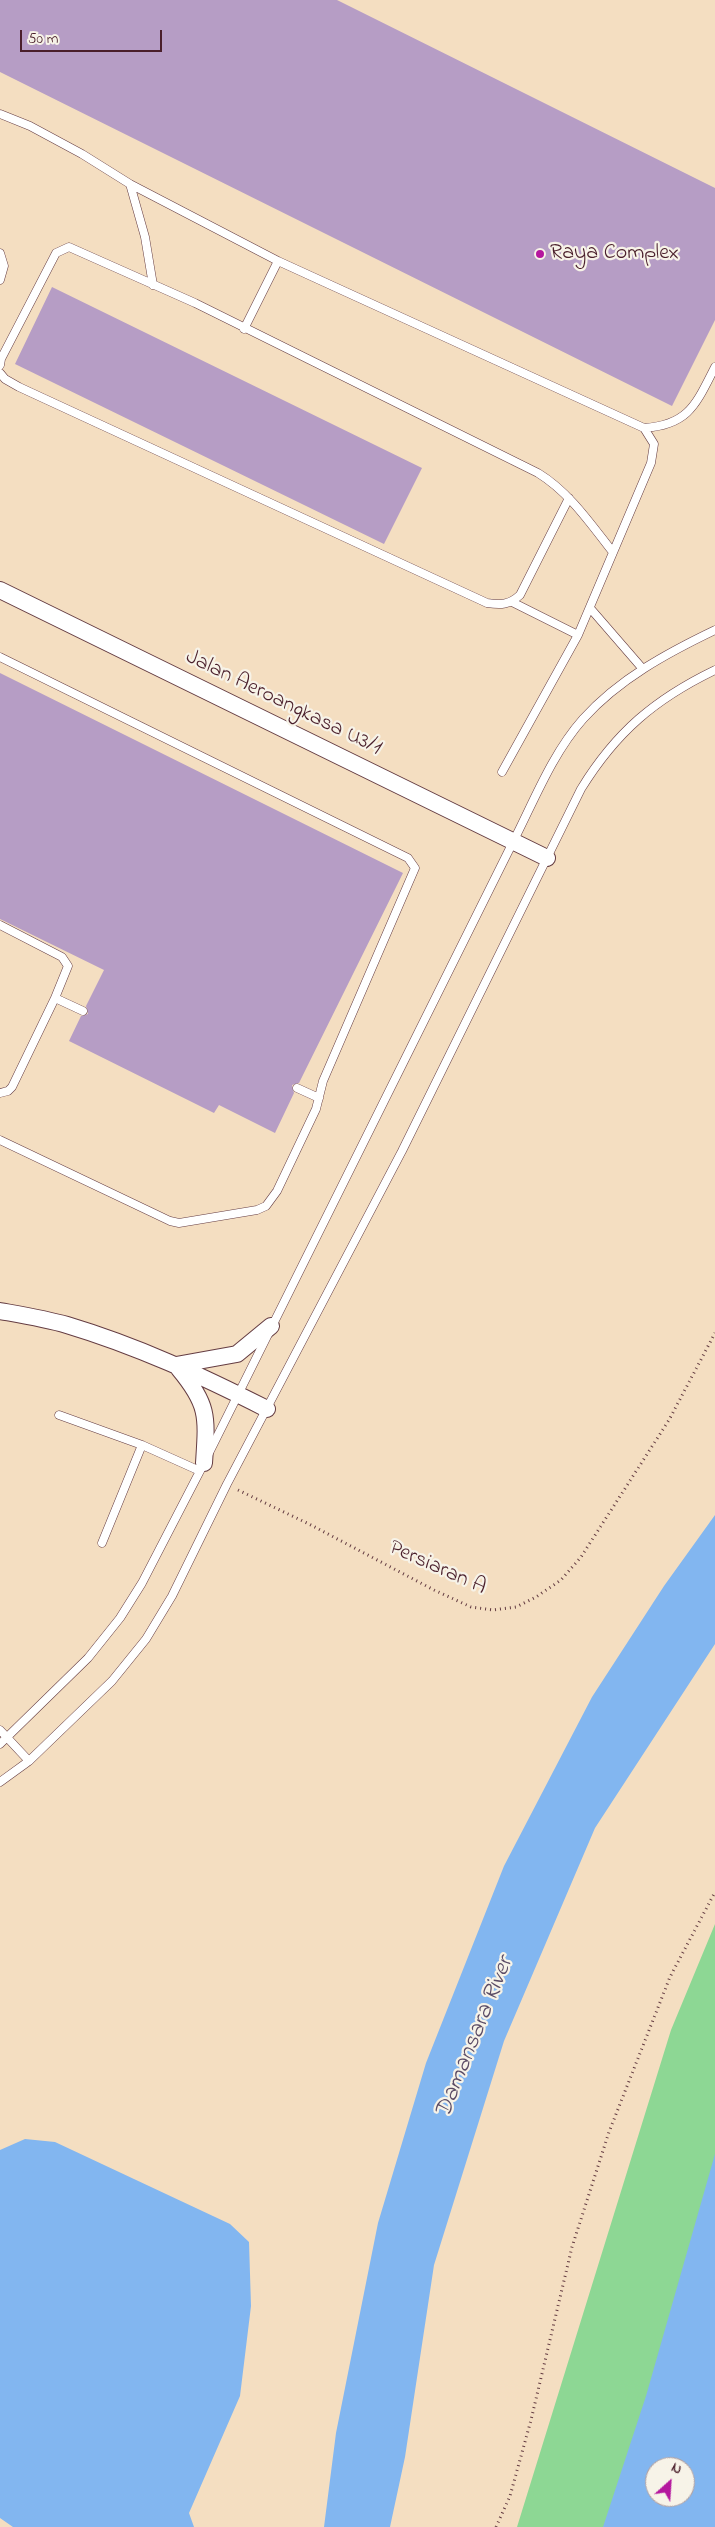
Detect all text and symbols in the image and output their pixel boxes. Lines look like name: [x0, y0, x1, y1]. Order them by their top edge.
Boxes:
scale bar: [22, 20, 165, 52]
text: 50 m: [28, 28, 58, 50]
place label: Raya Complex: [550, 241, 679, 267]
marker: Raya Complex: [534, 248, 546, 260]
street label: Jalan Aeroangkasa U3/1: [181, 645, 385, 763]
street label: Persiaran A: [384, 1536, 490, 1602]
water label: Damansara River: [431, 1953, 521, 2123]
north arrow: [645, 2457, 695, 2507]
text: N: [667, 2457, 685, 2480]

